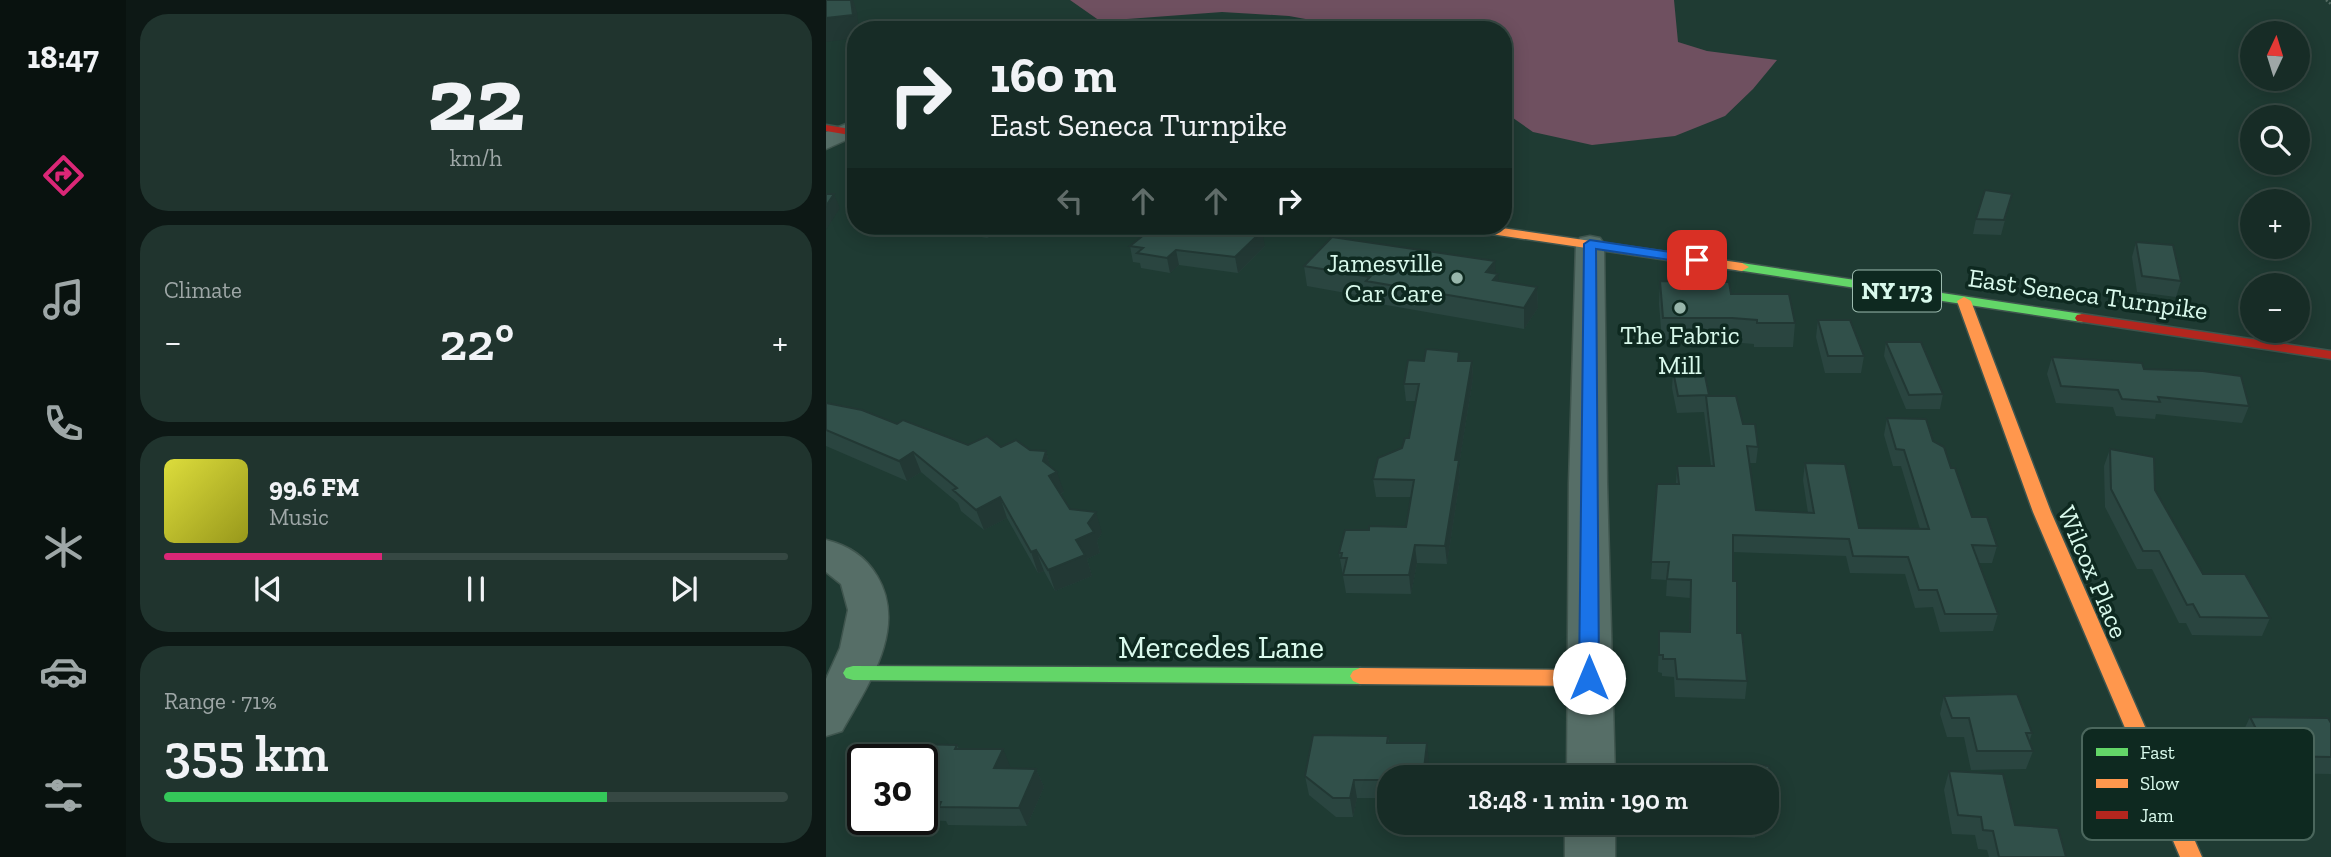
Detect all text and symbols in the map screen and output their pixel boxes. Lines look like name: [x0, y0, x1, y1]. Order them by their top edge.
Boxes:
north arrow: [2240, 21, 2310, 91]
map controls: [2240, 21, 2310, 343]
text: 18:47: [27, 38, 99, 76]
text: 22: [427, 44, 525, 153]
text: 160 m: [990, 46, 1116, 105]
icon: right: [875, 49, 966, 140]
button: search: [2240, 105, 2310, 175]
text: East Seneca Turnpike: [990, 106, 1287, 144]
text: km/h: [450, 144, 502, 172]
icon: directions: [39, 151, 88, 200]
icon: left: [1051, 182, 1089, 220]
icon: ahead: [1124, 182, 1162, 220]
icon: ahead: [1197, 182, 1235, 220]
icon: right: [1270, 182, 1308, 220]
button: +: [2240, 189, 2310, 259]
pin: [1667, 230, 1727, 290]
icon: arrive: [1678, 241, 1716, 279]
place label: Jamesville Car Care: [1327, 247, 1443, 309]
street label: East Seneca Turnpike: [1966, 261, 2210, 327]
marker: Jamesville Car Care: [1449, 270, 1465, 286]
road number: NY 173: [1853, 270, 1941, 312]
button: −: [2240, 273, 2310, 343]
icon: music: [39, 275, 88, 324]
text: Climate: [164, 276, 242, 304]
marker: The Fabric Mill: [1672, 300, 1688, 316]
text: 22°: [440, 311, 514, 373]
text: −: [164, 319, 182, 365]
text: +: [772, 319, 788, 365]
place label: The Fabric Mill: [1620, 319, 1740, 381]
icon: phone: [39, 399, 88, 448]
text: 99.6 FM: [269, 471, 359, 503]
street label: Wilcox Place: [2051, 501, 2135, 643]
text: Music: [269, 503, 329, 531]
icon: climate: [39, 523, 88, 572]
icon: previous: [249, 570, 287, 608]
icon: pause: [457, 570, 495, 608]
icon: next: [665, 570, 703, 608]
street label: Mercedes Lane: [1118, 628, 1324, 666]
position arrow: [1552, 641, 1626, 715]
icon: car: [39, 647, 88, 696]
text: Range · 71%: [164, 687, 277, 715]
text: 355 km: [164, 722, 329, 784]
legend: [2082, 728, 2314, 840]
text: Fast: [2140, 741, 2175, 764]
speed limit sign: 30: [847, 744, 938, 835]
icon: filters: [39, 771, 88, 820]
text: Slow: [2140, 772, 2180, 795]
text: 18:48 · 1 min · 190 m: [1468, 784, 1688, 816]
text: Jam: [2140, 804, 2174, 827]

